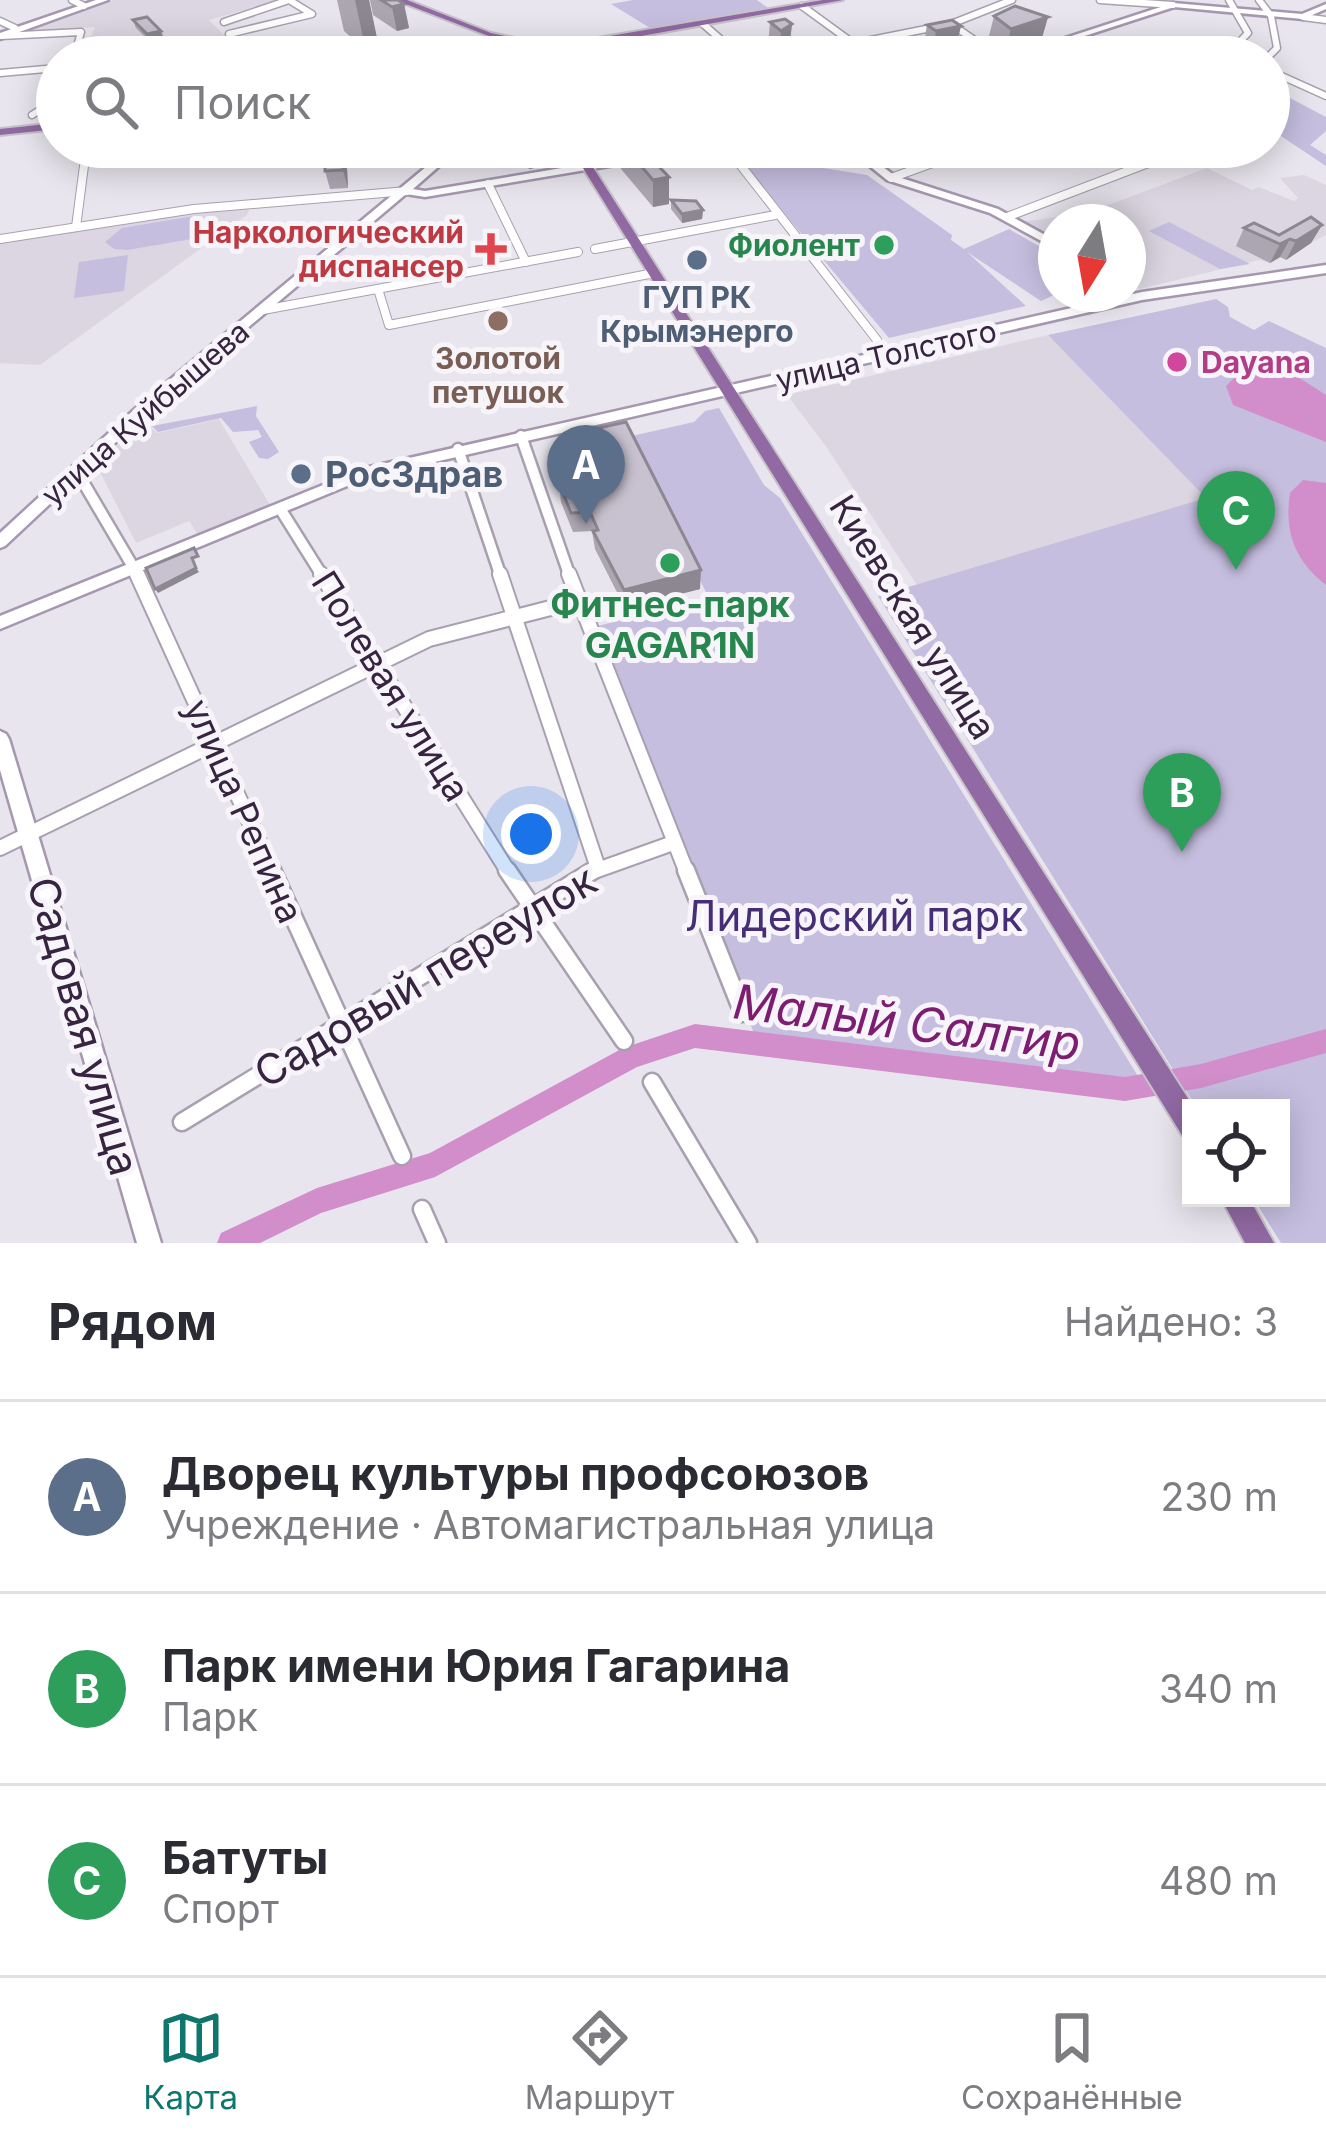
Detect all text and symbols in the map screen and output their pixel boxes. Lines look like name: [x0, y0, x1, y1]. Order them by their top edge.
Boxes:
search box: [36, 36, 1290, 168]
icon: search: [78, 69, 144, 135]
text: Поиск: [174, 75, 311, 130]
north arrow: [1038, 204, 1146, 312]
place label: Наркологический диспансер: [193, 214, 464, 284]
place label: Фиолент: [728, 227, 860, 263]
marker: Фиолент: [871, 232, 897, 258]
marker: Наркологический диспансер: [475, 233, 507, 265]
marker: ГУП РК Крымэнерго: [684, 247, 710, 273]
place label: ГУП РК Крымэнерго: [600, 279, 794, 349]
marker: Золотой петушок: [485, 308, 511, 334]
street label: улица Толстого: [772, 312, 1000, 398]
street label: улица Куйбышева: [34, 313, 256, 513]
place label: Золотой петушок: [432, 340, 564, 410]
place label: Dayana: [1201, 344, 1311, 380]
marker: Dayana: [1164, 349, 1190, 375]
pin: A: [547, 425, 625, 524]
place label: РосЗдрав: [325, 452, 503, 496]
marker: РосЗдрав: [288, 461, 314, 487]
pin: C: [1197, 471, 1275, 570]
street label: Киевская улица: [820, 487, 1006, 747]
marker: Фитнес-парк GAGAR1N: [657, 550, 683, 576]
street label: Полевая улица: [303, 563, 479, 809]
place label: Фитнес-парк GAGAR1N: [550, 582, 790, 667]
street label: улица Репина: [175, 692, 313, 930]
pin: B: [1143, 753, 1221, 852]
your location: [501, 804, 561, 864]
street label: Садовый переулок: [245, 854, 605, 1098]
street label: Садовая улица: [17, 871, 151, 1181]
park label: Лидерский парк: [685, 890, 1023, 941]
water label: Малый Салгир: [730, 971, 1084, 1073]
map controls: [1182, 1099, 1290, 1207]
button: locate: [1182, 1099, 1290, 1207]
text: Рядом: [48, 1291, 217, 1352]
text: Найдено: 3: [1064, 1298, 1278, 1345]
text: Дворец культуры профсоюзов: [162, 1446, 869, 1501]
text: A: [72, 1473, 102, 1520]
text: 230 m: [1160, 1473, 1278, 1520]
text: Учреждение · Автомагистральная улица: [162, 1501, 935, 1548]
text: Парк имени Юрия Гагарина: [162, 1638, 790, 1693]
text: B: [74, 1665, 100, 1712]
text: 340 m: [1159, 1665, 1278, 1712]
text: Парк: [162, 1693, 258, 1740]
text: Батуты: [162, 1830, 328, 1885]
text: C: [73, 1857, 101, 1904]
text: 480 m: [1159, 1857, 1278, 1904]
text: Спорт: [162, 1885, 279, 1932]
tab: Карта: [143, 2005, 238, 2117]
tab: Маршрут: [525, 2005, 674, 2117]
tab: Сохранённые: [961, 2005, 1183, 2117]

